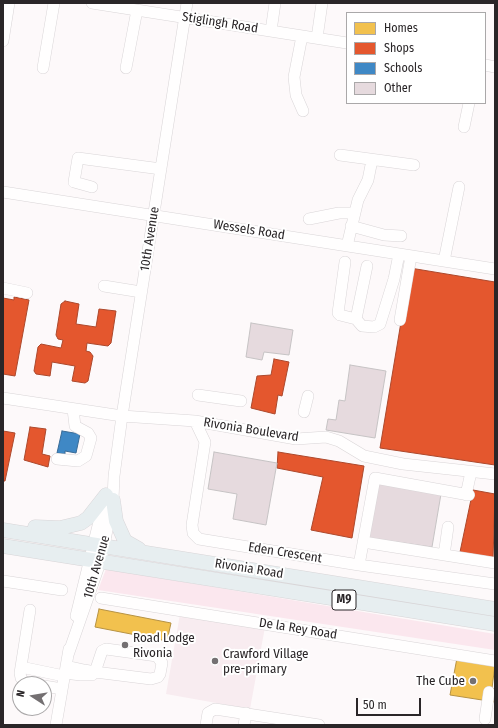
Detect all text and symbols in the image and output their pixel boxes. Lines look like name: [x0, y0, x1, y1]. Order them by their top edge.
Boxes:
street label: Stiglingh Road: [181, 9, 259, 37]
legend: [346, 12, 486, 104]
text: Homes: [384, 21, 418, 35]
text: Shops: [384, 41, 414, 55]
text: Schools: [384, 61, 422, 75]
text: Other: [384, 81, 412, 95]
street label: 10th Avenue: [137, 206, 163, 272]
street label: Wessels Road: [212, 217, 286, 243]
street label: Rivonia Boulevard: [202, 415, 300, 445]
street label: 10th Avenue: [81, 534, 113, 600]
street label: Eden Crescent: [247, 539, 323, 567]
street label: Rivonia Road: [213, 556, 285, 582]
road number: M9: [332, 590, 356, 610]
street label: De la Rey Road: [258, 615, 338, 643]
place label: Road Lodge Rivonia: [133, 630, 195, 661]
marker: Road Lodge Rivonia: [120, 640, 130, 650]
place label: Crawford Village pre-primary: [223, 646, 309, 677]
marker: Crawford Village pre-primary: [210, 656, 220, 666]
place label: The Cube: [416, 673, 465, 689]
north arrow: [12, 676, 52, 716]
marker: The Cube: [468, 676, 478, 686]
text: N: [14, 689, 28, 698]
scale bar: [358, 690, 423, 716]
text: 50 m: [363, 698, 387, 712]

